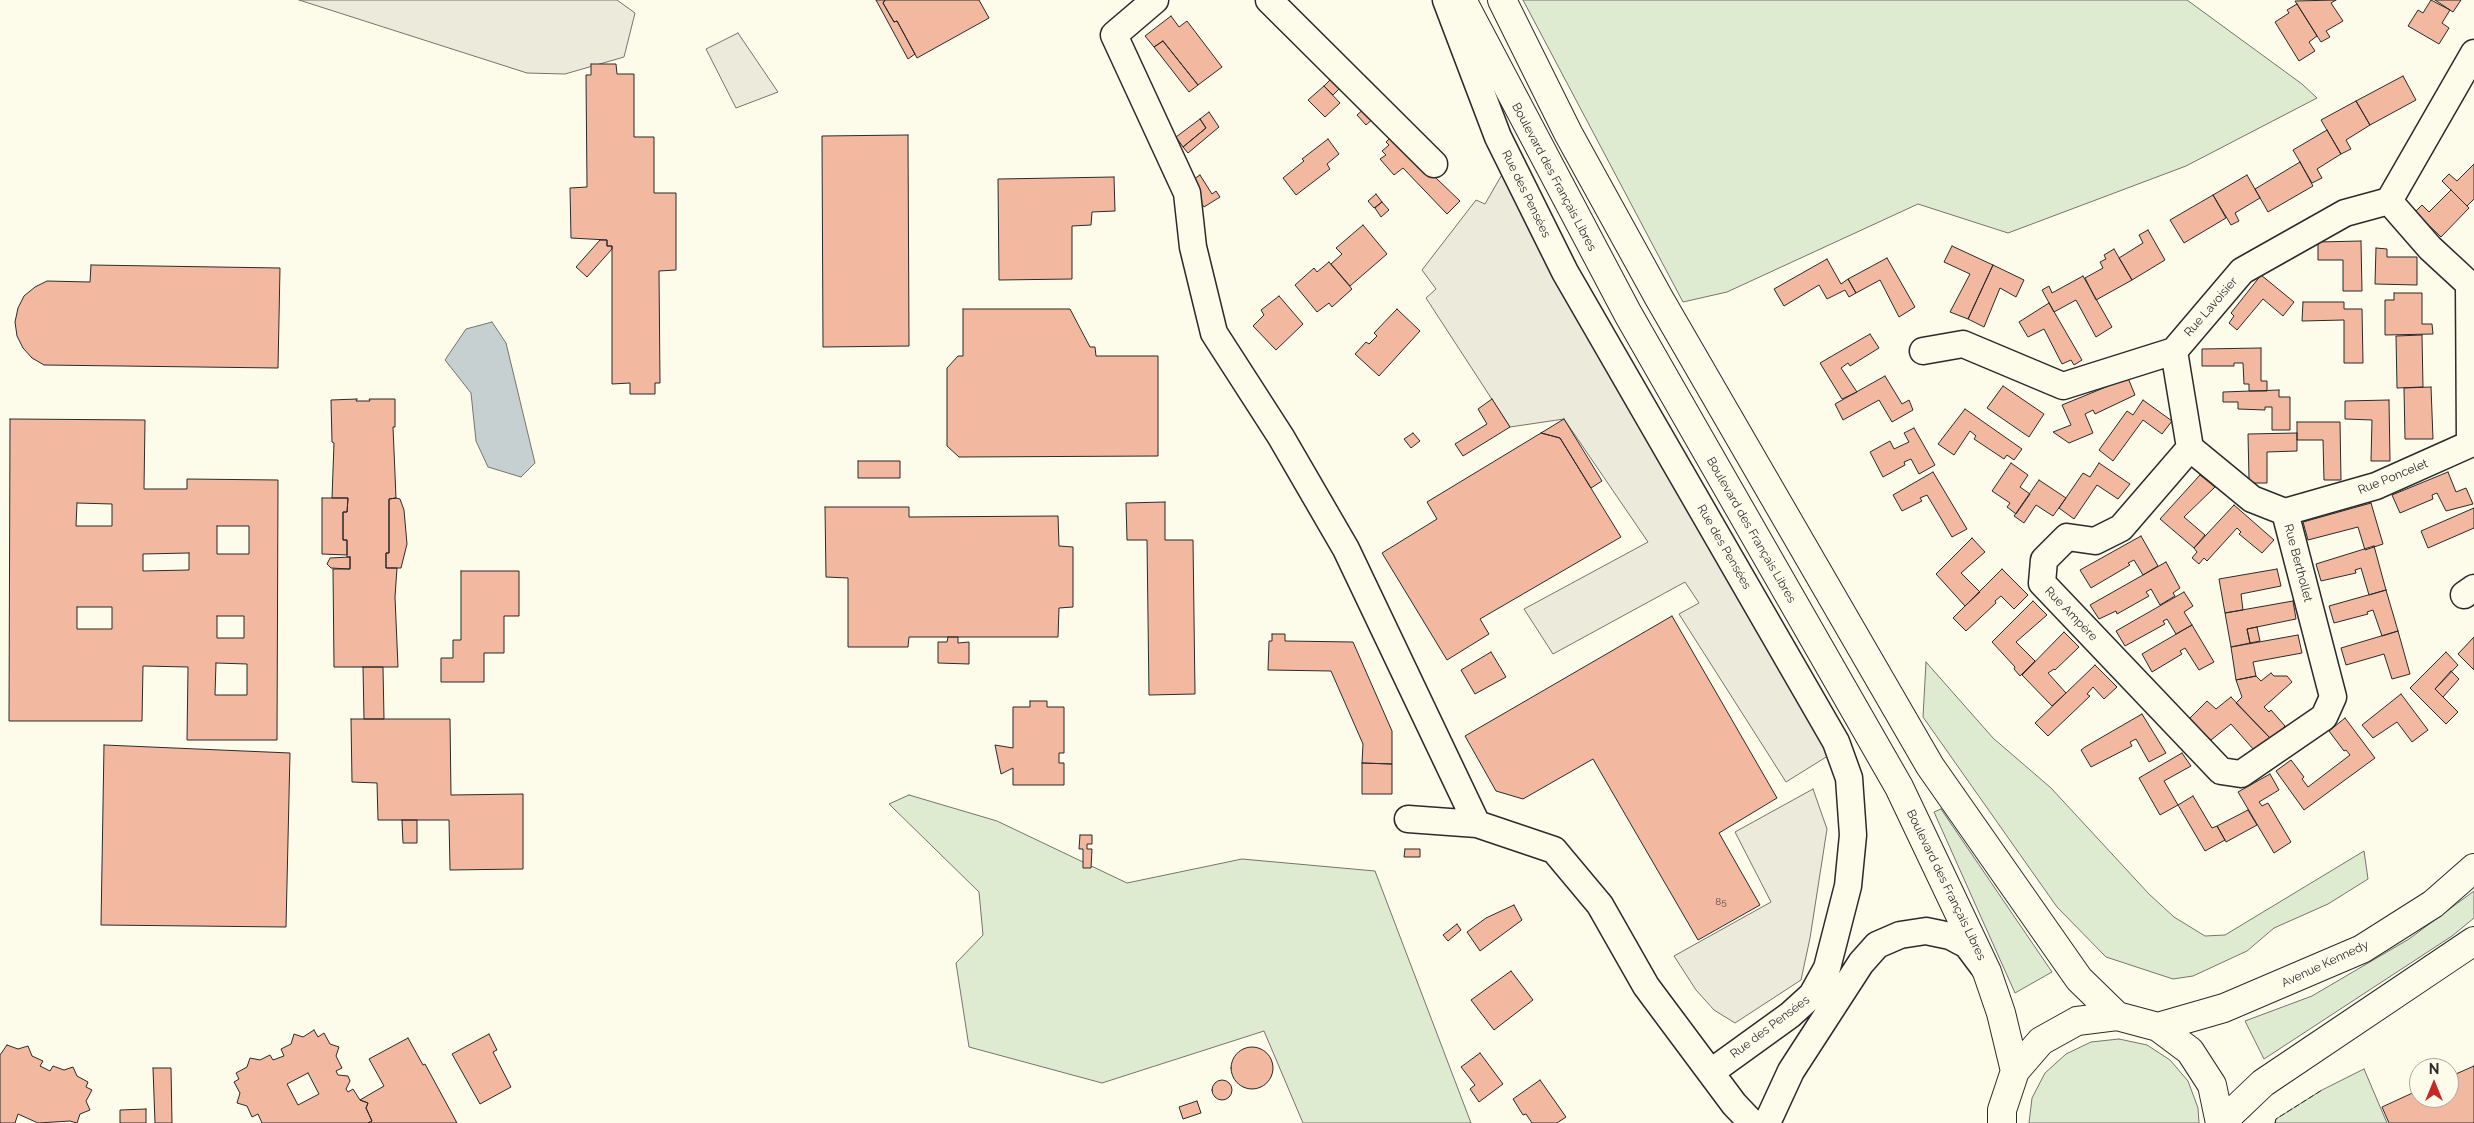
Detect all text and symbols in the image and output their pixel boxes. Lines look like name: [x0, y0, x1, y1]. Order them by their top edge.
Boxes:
street label: Boulevard des Français Libres: [1509, 100, 1599, 254]
street label: Rue des Pensées: [1499, 148, 1553, 240]
street label: Rue Lavoisier: [2181, 274, 2241, 340]
street label: Boulevard des Français Libres: [1703, 455, 1799, 605]
street label: Rue Poncelet: [2356, 456, 2430, 498]
street label: Rue des Pensées: [1694, 502, 1754, 592]
street label: Rue Berthollet: [2281, 523, 2315, 603]
street label: Rue Ampère: [2042, 584, 2100, 644]
street label: Boulevard des Français Libres: [1903, 807, 1989, 963]
house number: 85: [1715, 896, 1727, 908]
street label: Avenue Kennedy: [2279, 937, 2371, 991]
street label: Rue des Pensées: [1728, 993, 1812, 1061]
north arrow: [2409, 1058, 2459, 1108]
text: N: [2429, 1061, 2439, 1077]

